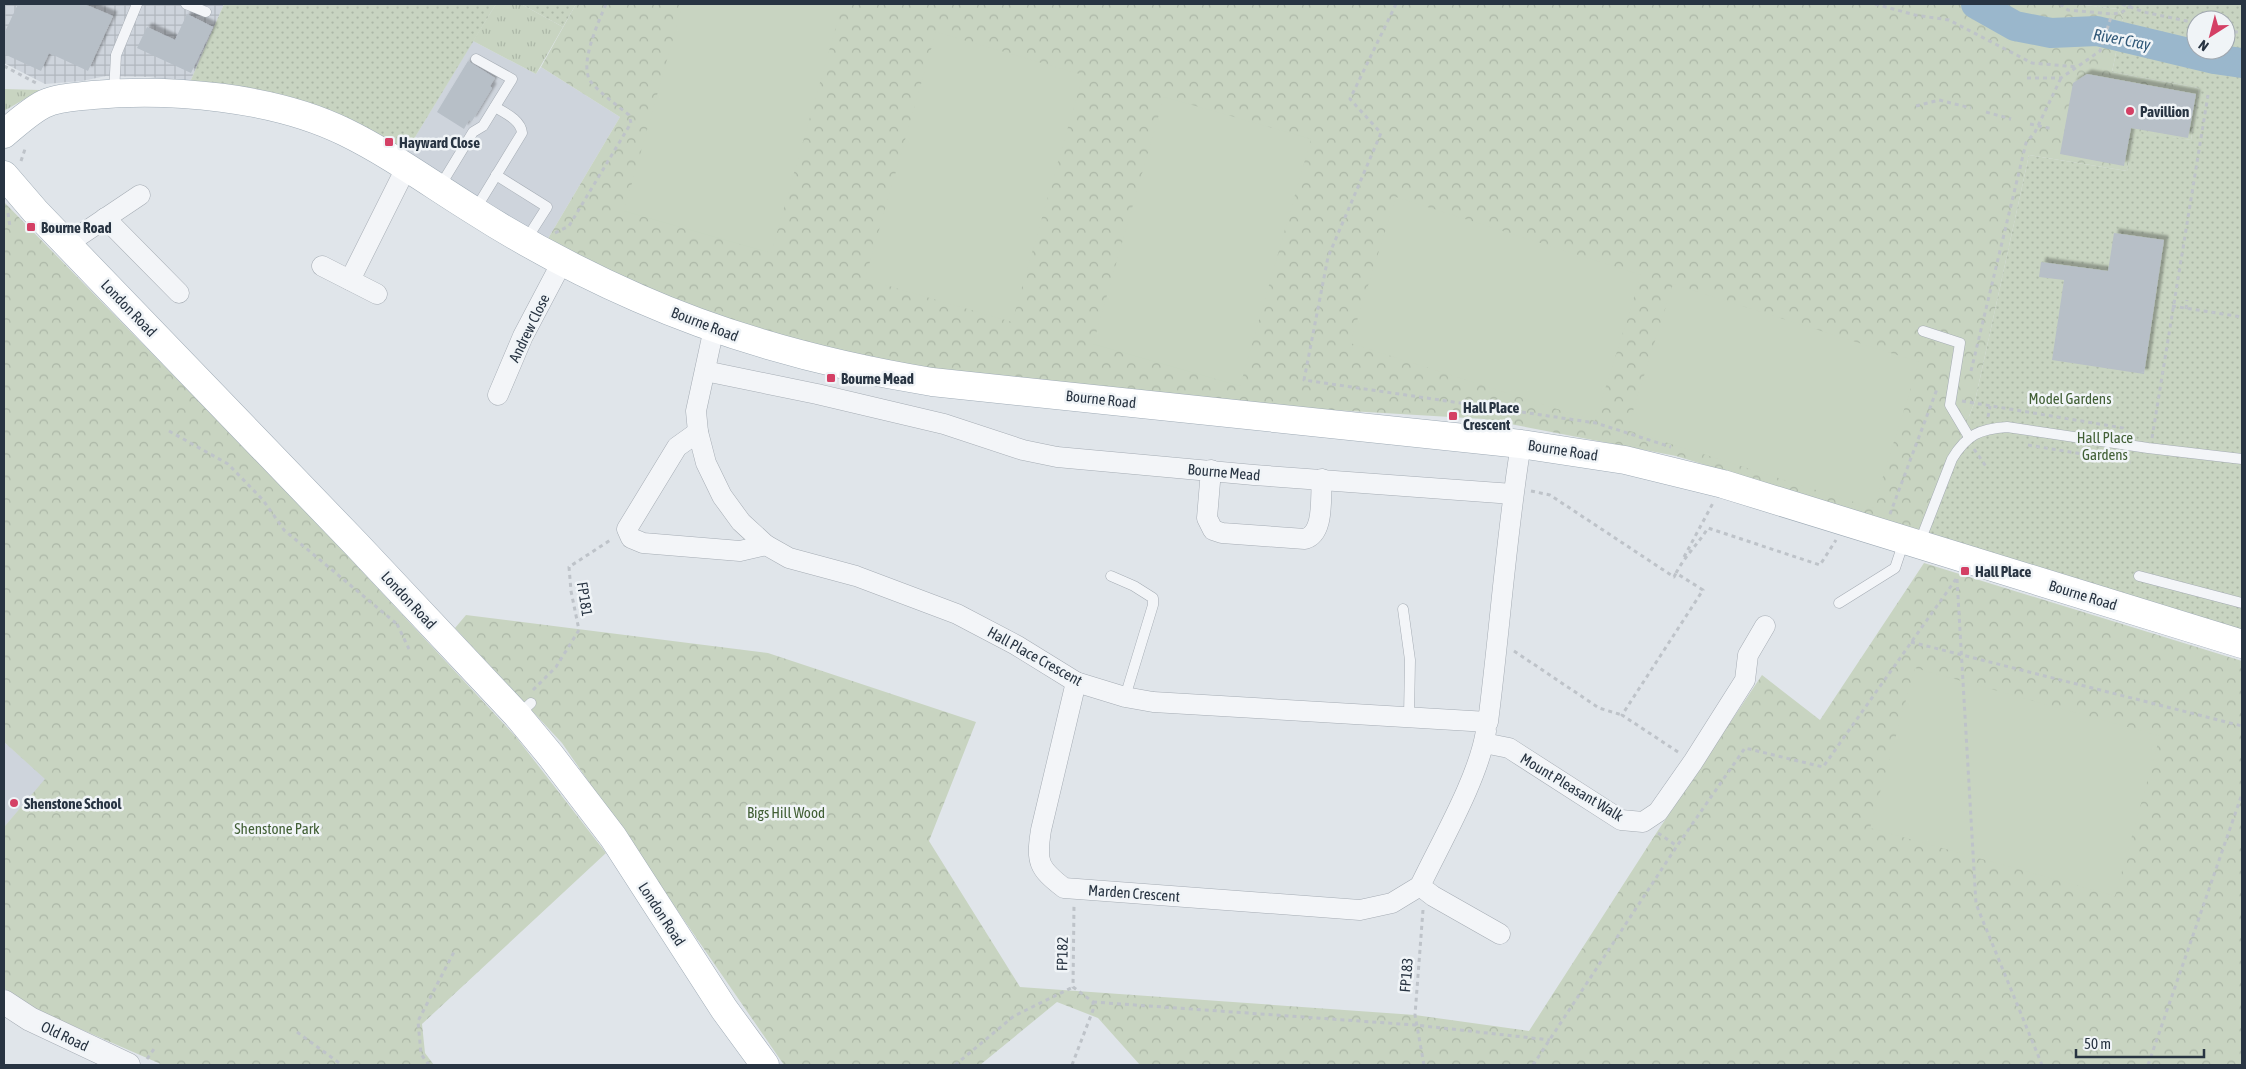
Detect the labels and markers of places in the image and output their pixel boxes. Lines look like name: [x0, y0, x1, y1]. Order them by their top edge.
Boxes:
place label: Pavillion: [2140, 103, 2189, 120]
marker: Pavillion: [2124, 105, 2136, 117]
place label: Hayward Close: [399, 134, 480, 151]
marker: Hayward Close: [383, 136, 395, 148]
place label: Bourne Road: [41, 219, 112, 236]
marker: Bourne Road: [25, 221, 37, 233]
place label: Bourne Mead: [841, 370, 914, 387]
marker: Bourne Mead: [825, 372, 837, 384]
place label: Hall Place Crescent: [1463, 399, 1520, 433]
marker: Hall Place Crescent: [1447, 410, 1459, 422]
place label: Hall Place: [1975, 563, 2032, 580]
marker: Hall Place: [1959, 565, 1971, 577]
place label: Shenstone School: [24, 795, 123, 812]
marker: Shenstone School: [8, 797, 20, 809]

